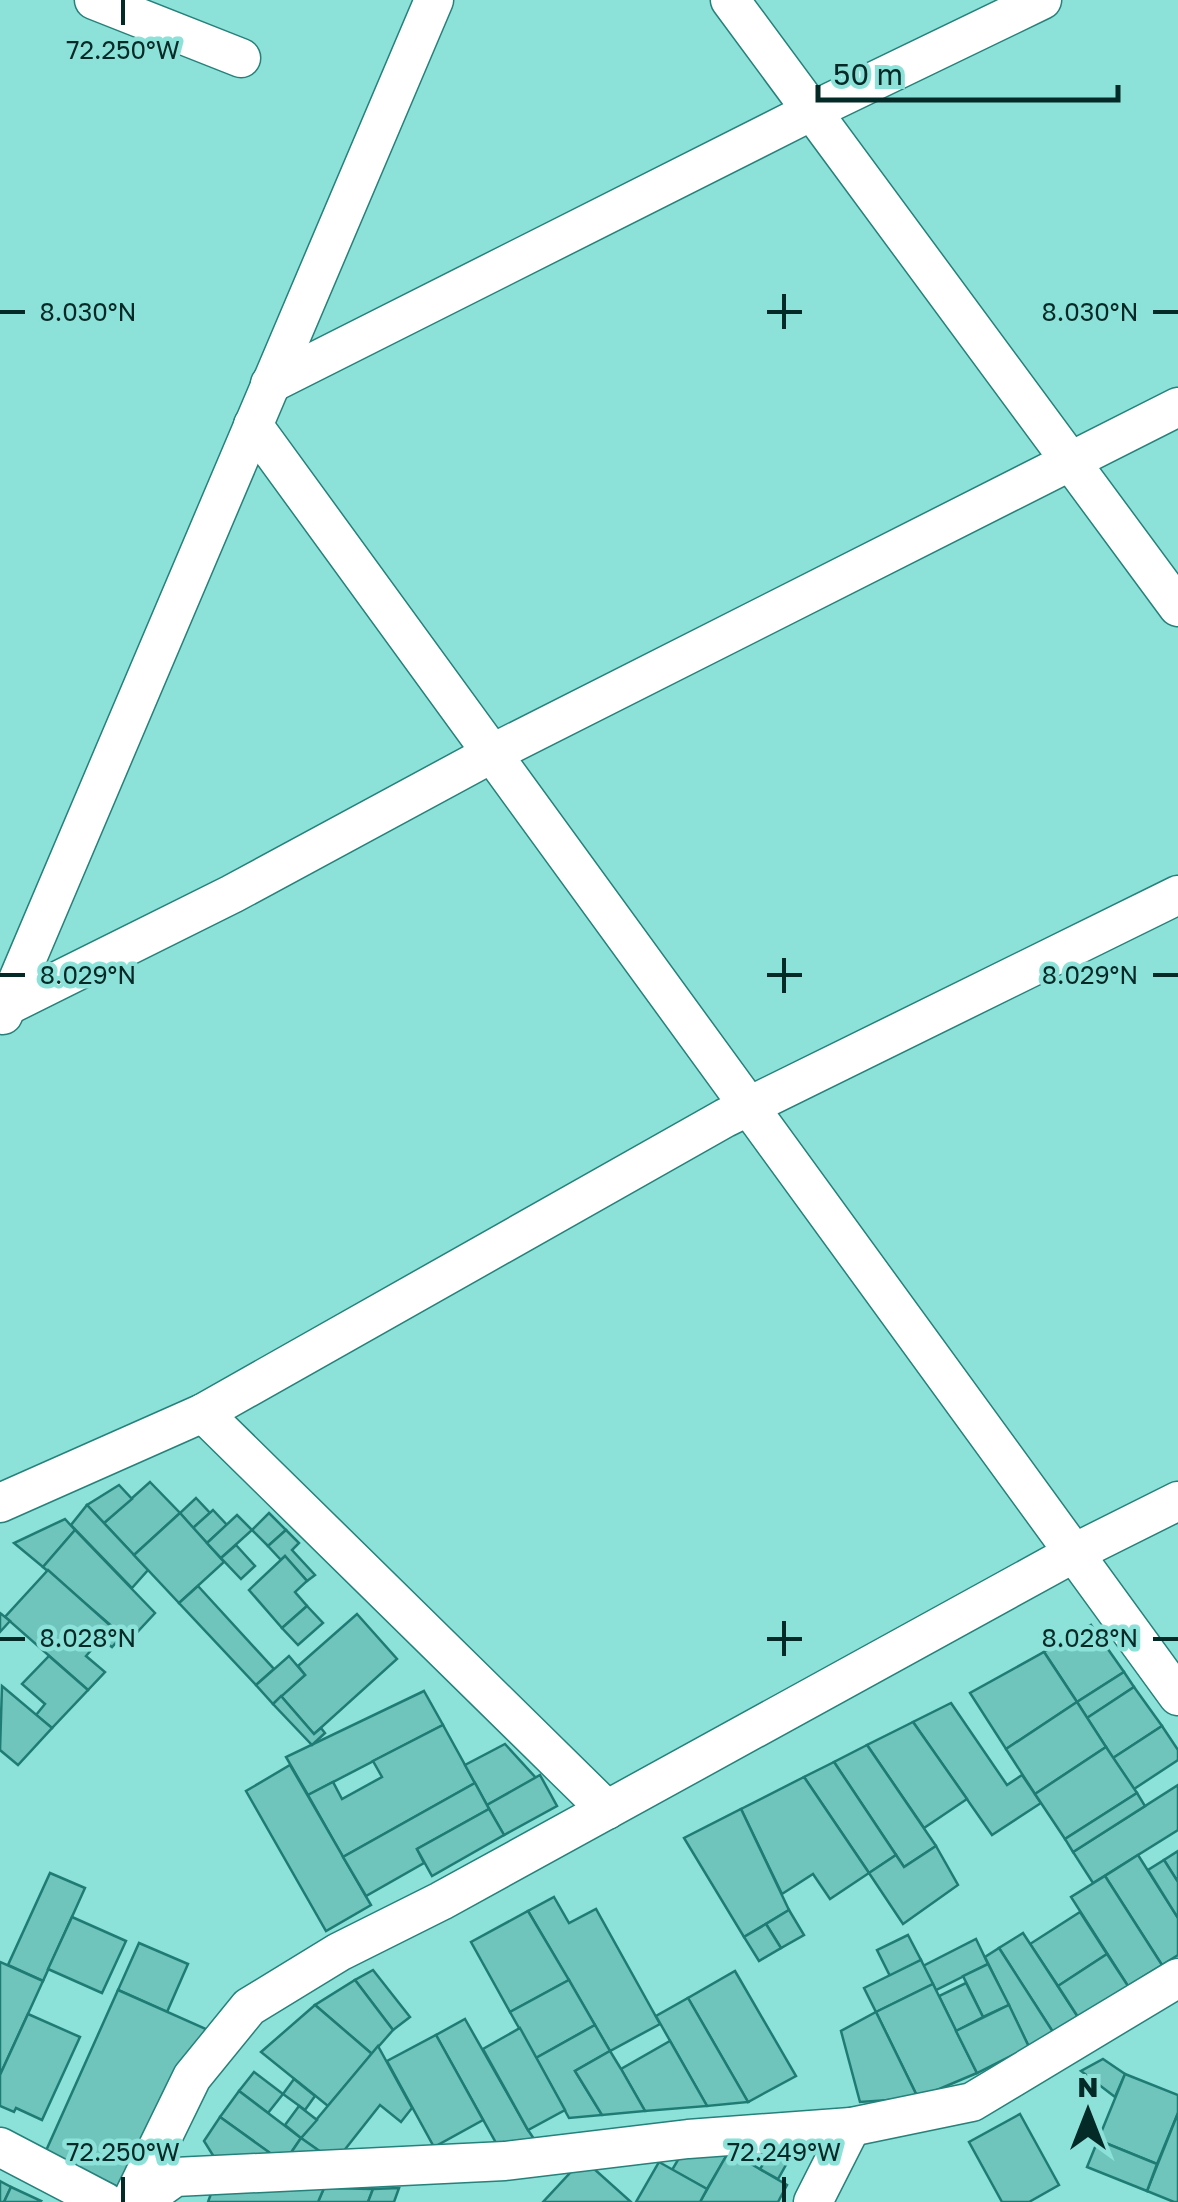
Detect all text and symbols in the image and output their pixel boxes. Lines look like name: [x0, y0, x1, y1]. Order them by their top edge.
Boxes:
text: 72.250°W: [66, 34, 180, 65]
scale bar: [818, 40, 1118, 102]
text: 50 m: [833, 56, 903, 92]
text: 8.030°N: [39, 296, 137, 327]
text: 8.030°N: [1041, 296, 1139, 327]
text: 8.029°N: [40, 959, 136, 990]
text: 8.029°N: [1042, 959, 1138, 990]
text: 8.028°N: [40, 1622, 136, 1653]
text: 8.028°N: [1042, 1622, 1138, 1653]
north arrow: [1038, 2062, 1138, 2162]
text: N: [1077, 2070, 1099, 2103]
text: 72.250°W: [66, 2136, 180, 2167]
text: 72.249°W: [727, 2136, 841, 2167]

